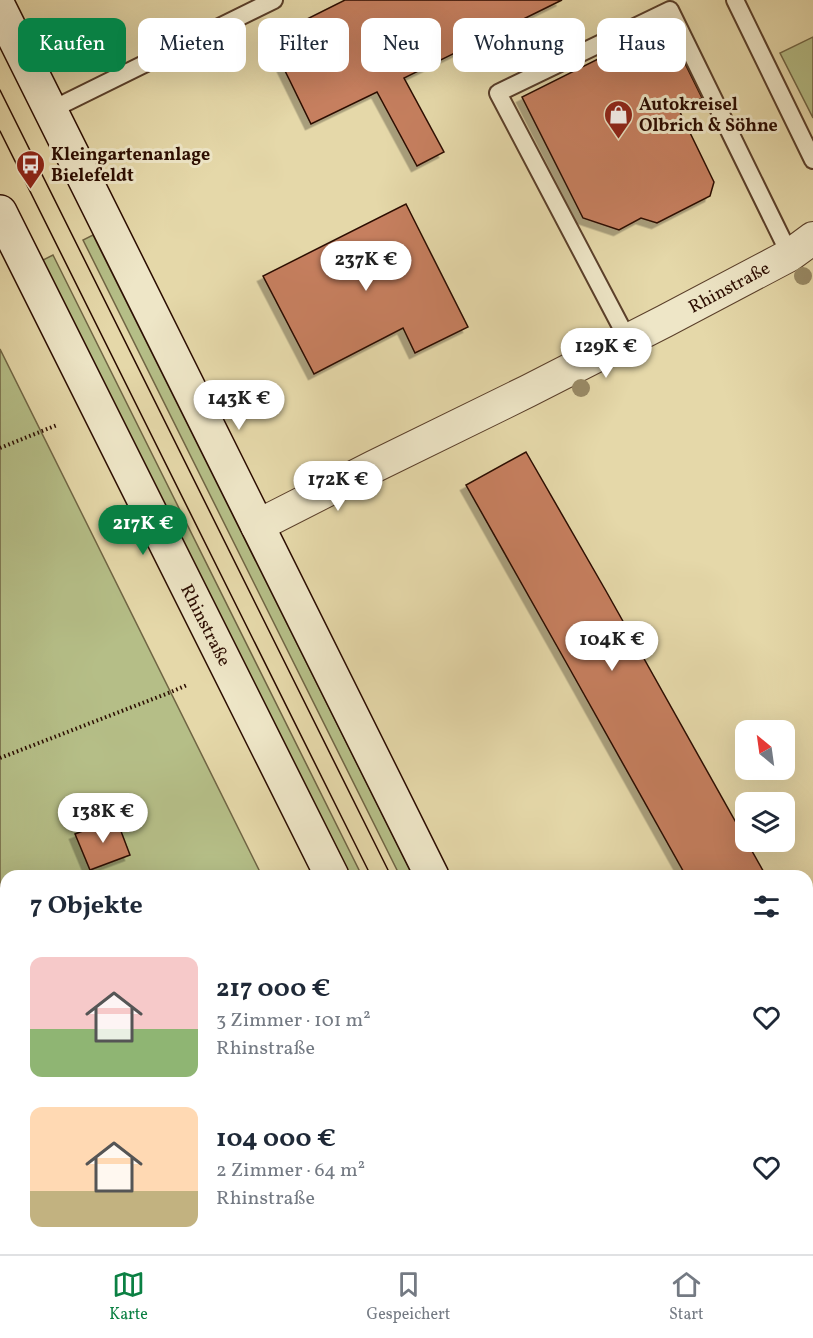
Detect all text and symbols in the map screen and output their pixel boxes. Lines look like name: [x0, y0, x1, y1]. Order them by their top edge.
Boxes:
chip: Kaufen: [18, 18, 126, 72]
chip: Mieten: [138, 18, 246, 72]
chip: Filter: [258, 18, 349, 72]
chip: Neu: [361, 18, 441, 72]
chip: Wohnung: [453, 18, 585, 72]
chip: Haus: [597, 18, 686, 72]
place label: Autokreisel Olbrich & Söhne: [639, 93, 778, 139]
shop icon: Autokreisel Olbrich & Söhne: [602, 98, 634, 140]
place label: Kleingartenanlage Bielefeldt: [51, 143, 210, 189]
bus stop icon: Kleingartenanlage Bielefeldt: [14, 148, 46, 190]
pin: 237K €: [317, 241, 415, 292]
text: 237K €: [334, 246, 398, 274]
street label: Rhinstraße: [685, 256, 775, 320]
pin: 129K €: [557, 328, 655, 379]
text: 129K €: [575, 333, 637, 361]
pin: 143K €: [190, 380, 288, 431]
text: 143K €: [208, 385, 270, 413]
pin: 172K €: [289, 461, 387, 512]
text: 172K €: [307, 466, 369, 494]
pin: 217K €: [94, 505, 192, 556]
text: 217K €: [112, 510, 174, 538]
street label: Rhinstraße: [173, 580, 236, 671]
pin: 104K €: [563, 621, 661, 672]
text: 104K €: [579, 626, 645, 654]
north arrow: [735, 720, 795, 780]
map controls: [735, 720, 795, 852]
button: layers: [735, 792, 795, 852]
pin: 138K €: [54, 793, 152, 844]
text: 138K €: [72, 798, 134, 826]
text: 7 Objekte: [30, 888, 143, 924]
icon: filters: [750, 890, 783, 923]
text: 217 000 €: [216, 971, 331, 1007]
icon: home: [78, 981, 150, 1053]
icon: heart: [750, 1001, 783, 1034]
text: 3 Zimmer · 101 m²: [216, 1007, 371, 1035]
text: Rhinstraße: [216, 1035, 315, 1063]
text: 104 000 €: [216, 1121, 336, 1157]
icon: home: [78, 1131, 150, 1203]
icon: heart: [750, 1151, 783, 1184]
text: 2 Zimmer · 64 m²: [216, 1157, 365, 1185]
text: Rhinstraße: [216, 1185, 315, 1213]
tab: Karte: [109, 1268, 148, 1326]
tab: Gespeichert: [366, 1268, 450, 1326]
tab: Start: [669, 1268, 704, 1326]

